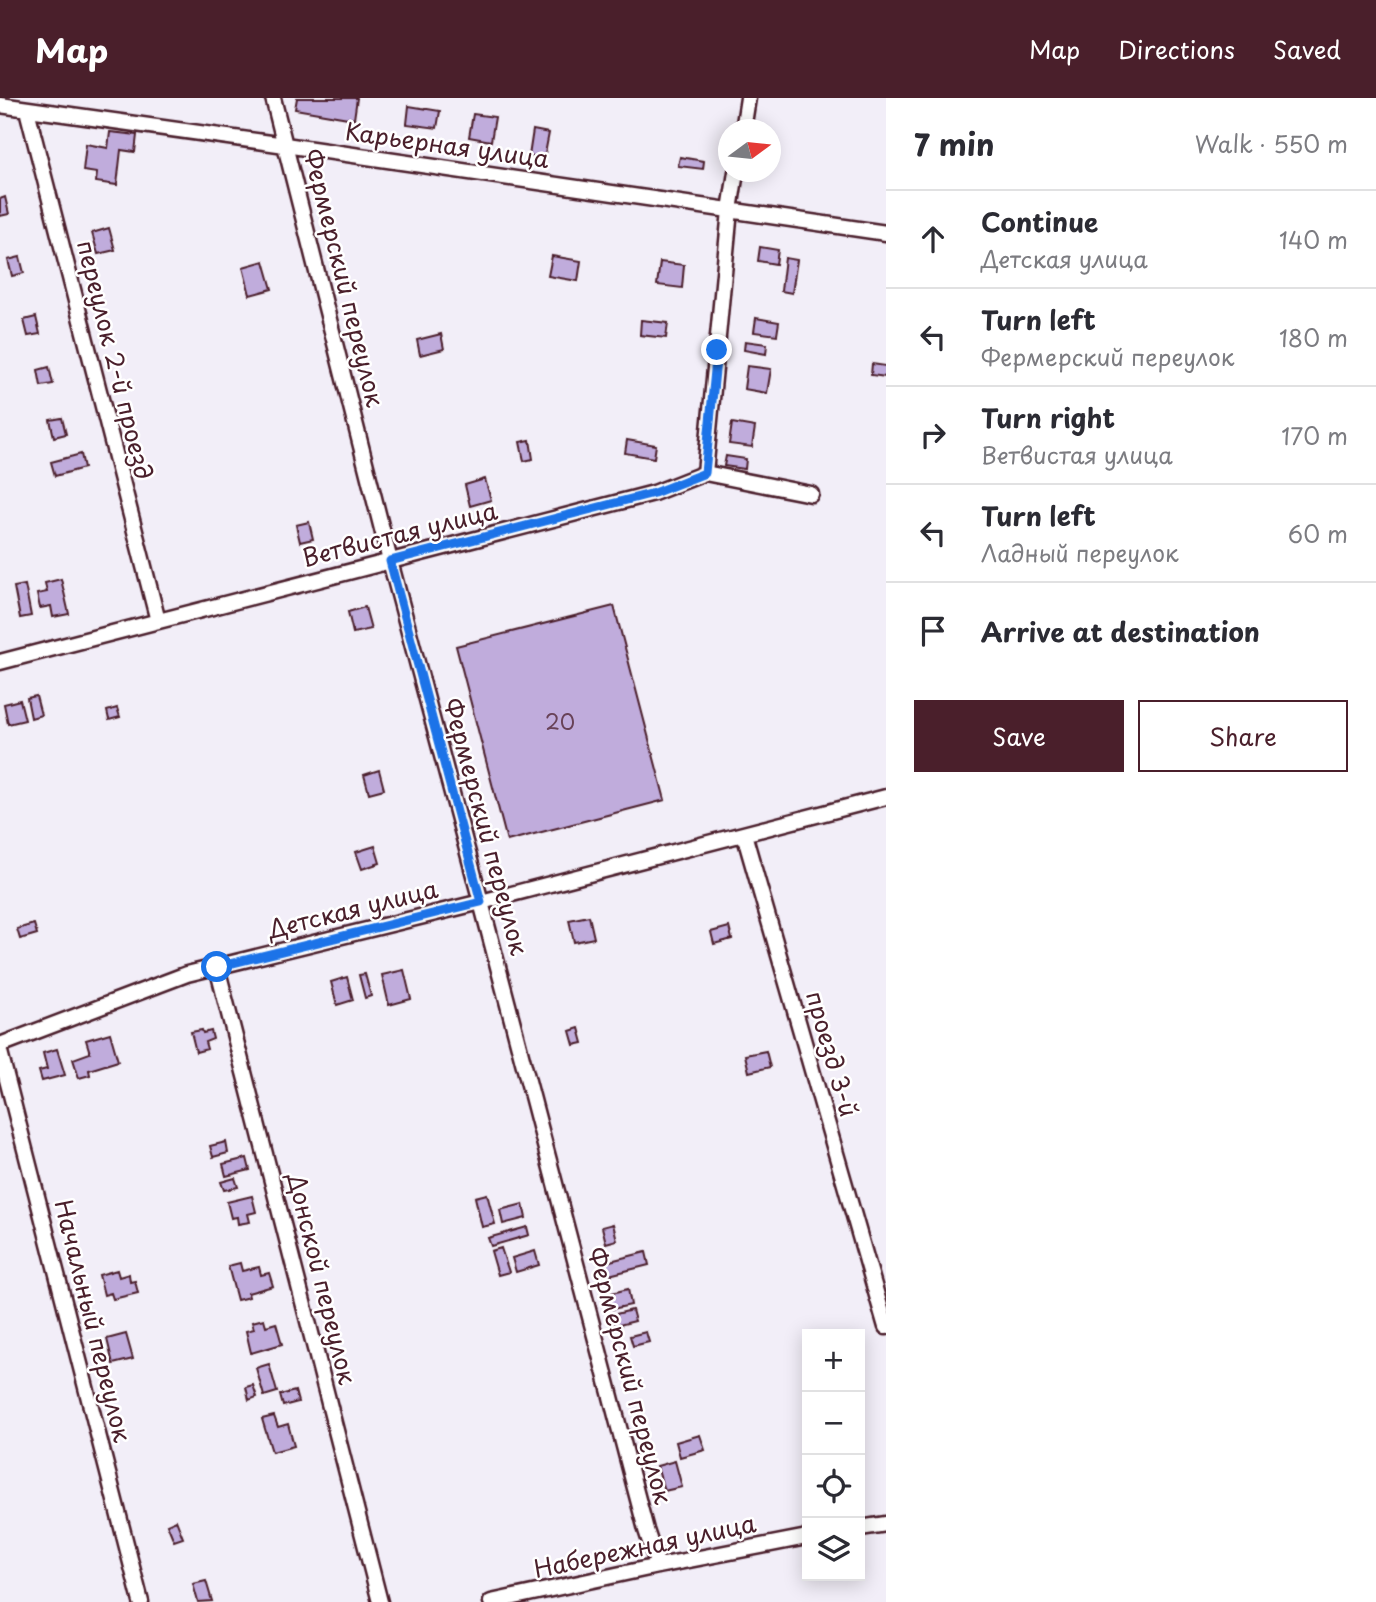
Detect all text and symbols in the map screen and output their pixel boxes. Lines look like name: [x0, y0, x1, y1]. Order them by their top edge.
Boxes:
text: Map: [35, 24, 108, 74]
text: Map: [1029, 31, 1080, 67]
text: Directions: [1118, 31, 1235, 67]
text: Saved: [1273, 31, 1341, 67]
street label: Карьерная улица: [343, 112, 551, 176]
north arrow: [718, 119, 781, 182]
text: 7 min: [914, 121, 995, 166]
text: Walk · 550 m: [1195, 126, 1348, 161]
street label: Фермерский переулок: [295, 145, 395, 411]
text: Continue: [981, 202, 1098, 241]
icon: ahead: [914, 220, 952, 258]
text: 140 m: [1279, 222, 1348, 257]
street label: переулок 2-й проезд: [69, 236, 163, 483]
text: Детская улица: [981, 241, 1148, 276]
text: Turn left: [981, 300, 1096, 339]
icon: left: [914, 318, 952, 356]
text: 180 m: [1279, 320, 1348, 355]
route end: [701, 334, 732, 365]
text: Фермерский переулок: [981, 339, 1234, 374]
text: Turn right: [981, 398, 1115, 437]
icon: right: [914, 416, 952, 454]
text: 170 m: [1281, 418, 1348, 453]
text: Ветвистая улица: [981, 437, 1173, 472]
street label: Ветвистая улица: [298, 491, 501, 575]
text: Turn left: [981, 496, 1096, 535]
icon: left: [914, 514, 952, 552]
text: 60 m: [1288, 516, 1348, 551]
text: Ладный переулок: [981, 535, 1179, 570]
icon: arrive: [914, 612, 952, 650]
text: Arrive at destination: [981, 612, 1260, 651]
street label: Фермерский переулок: [435, 694, 539, 960]
button: Save: [914, 700, 1124, 772]
button: Share: [1138, 700, 1348, 772]
house number: 20: [545, 705, 575, 737]
street label: Детская улица: [263, 870, 441, 947]
route start: [201, 951, 232, 982]
street label: проезд 3-й: [798, 986, 868, 1121]
street label: Донской переулок: [279, 1168, 367, 1388]
street label: Начальный переулок: [46, 1195, 142, 1446]
street label: Фермерский переулок: [579, 1243, 683, 1509]
map controls: [802, 1329, 865, 1581]
button: +: [802, 1329, 865, 1392]
button: −: [802, 1392, 865, 1455]
button: locate: [802, 1455, 865, 1518]
street label: Набережная улица: [530, 1504, 759, 1586]
button: layers: [802, 1518, 865, 1581]

